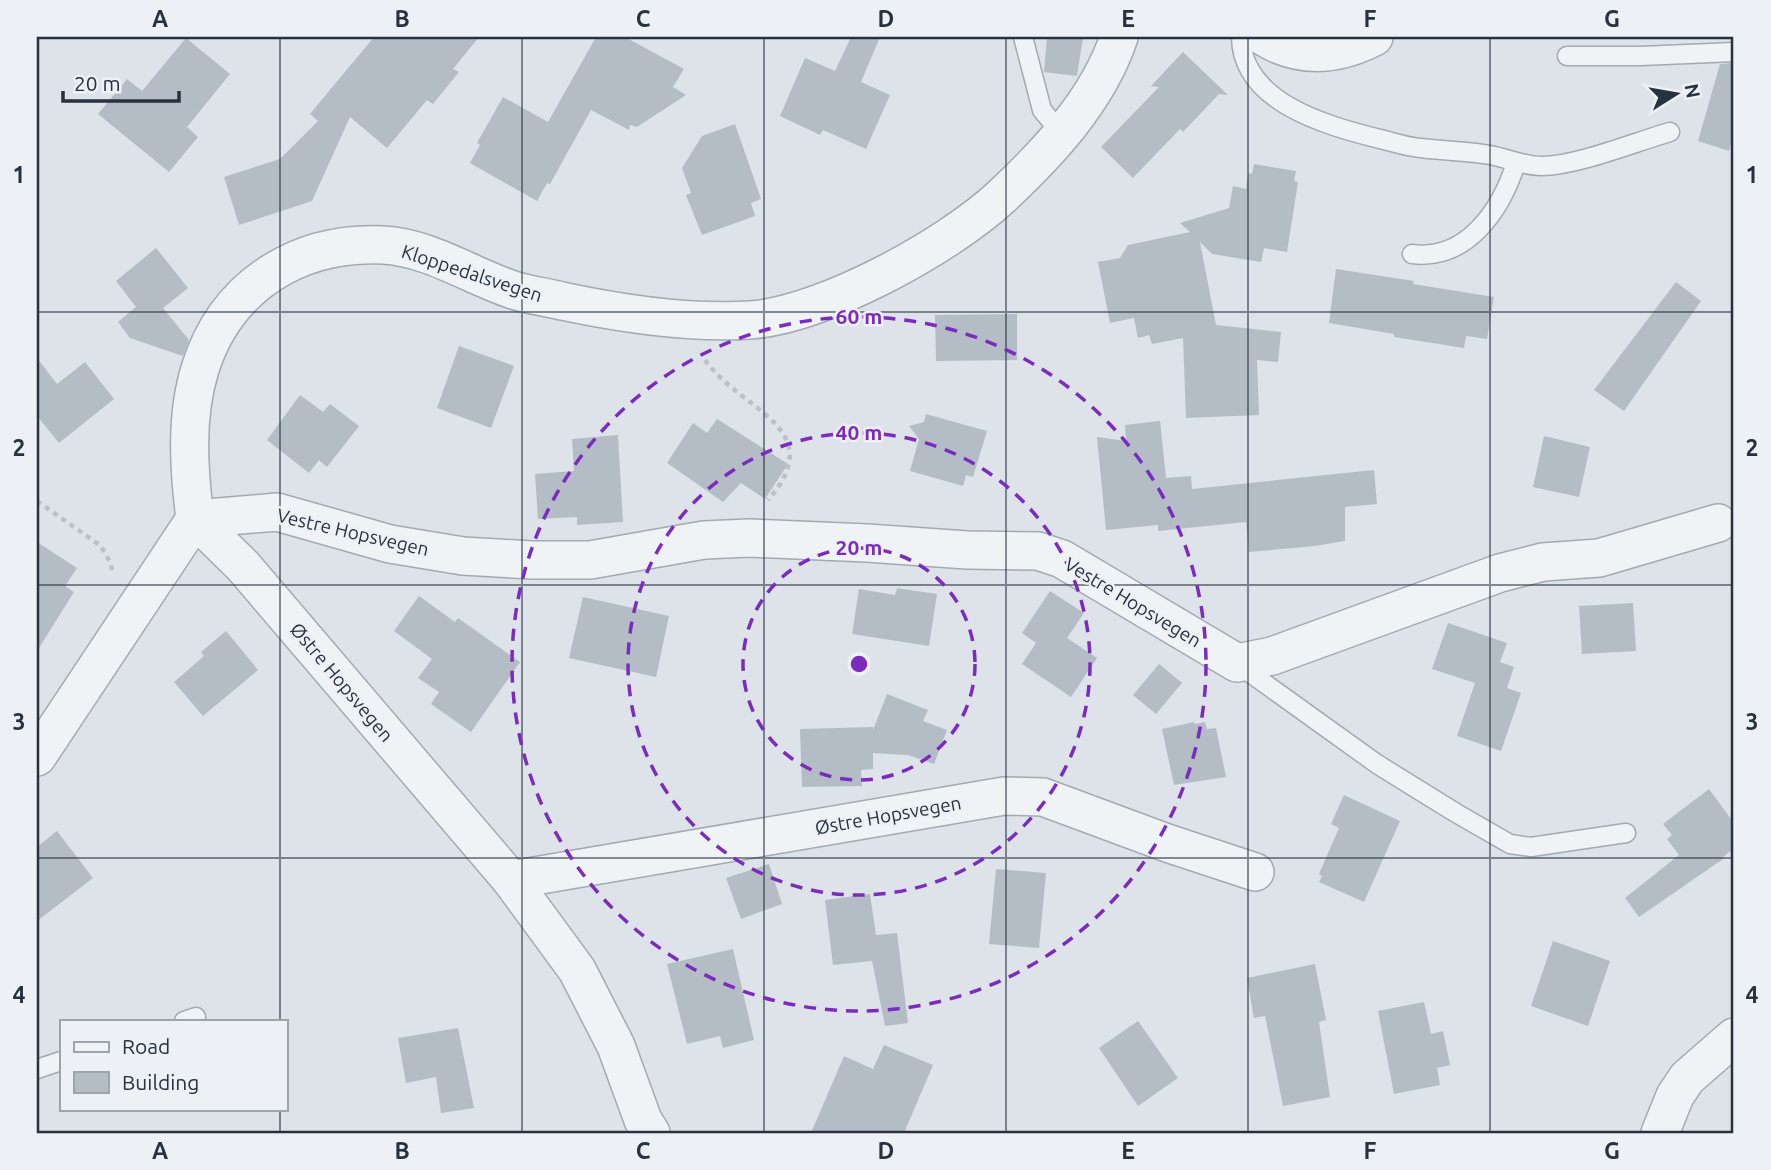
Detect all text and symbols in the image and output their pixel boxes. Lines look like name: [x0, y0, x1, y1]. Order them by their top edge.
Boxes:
text: A: [152, 6, 168, 31]
text: B: [394, 6, 410, 31]
text: C: [636, 6, 651, 31]
text: D: [878, 6, 894, 31]
text: E: [1121, 6, 1135, 31]
text: F: [1364, 6, 1377, 31]
text: G: [1604, 6, 1620, 31]
scale bar: [63, 60, 178, 104]
north arrow: [1642, 60, 1712, 130]
text: 20 m: [74, 71, 121, 95]
text: N: [1681, 82, 1705, 100]
text: 1: [13, 162, 25, 187]
text: 1: [1746, 162, 1758, 187]
street label: Kloppedalsvegen: [399, 240, 545, 306]
text: 60 m: [836, 304, 882, 328]
text: 40 m: [836, 420, 882, 444]
text: 2: [13, 435, 25, 460]
text: 2: [1746, 435, 1758, 460]
street label: Vestre Hopsvegen: [275, 504, 431, 560]
text: 20 m: [836, 535, 882, 559]
street label: Vestre Hopsvegen: [1061, 553, 1205, 651]
street label: Østre Hopsvegen: [286, 618, 398, 746]
centre of rings: [847, 652, 871, 676]
text: 3: [13, 709, 25, 734]
text: 3: [1746, 709, 1758, 734]
street label: Østre Hopsvegen: [813, 791, 963, 839]
text: 4: [13, 982, 26, 1007]
text: 4: [1746, 982, 1759, 1007]
legend: [60, 1020, 287, 1110]
text: Road: [122, 1034, 170, 1058]
text: Building: [122, 1070, 199, 1094]
text: A: [152, 1138, 168, 1163]
text: B: [394, 1138, 410, 1163]
text: C: [636, 1138, 651, 1163]
text: D: [878, 1138, 894, 1163]
text: E: [1121, 1138, 1135, 1163]
text: F: [1364, 1138, 1377, 1163]
text: G: [1604, 1138, 1620, 1163]

